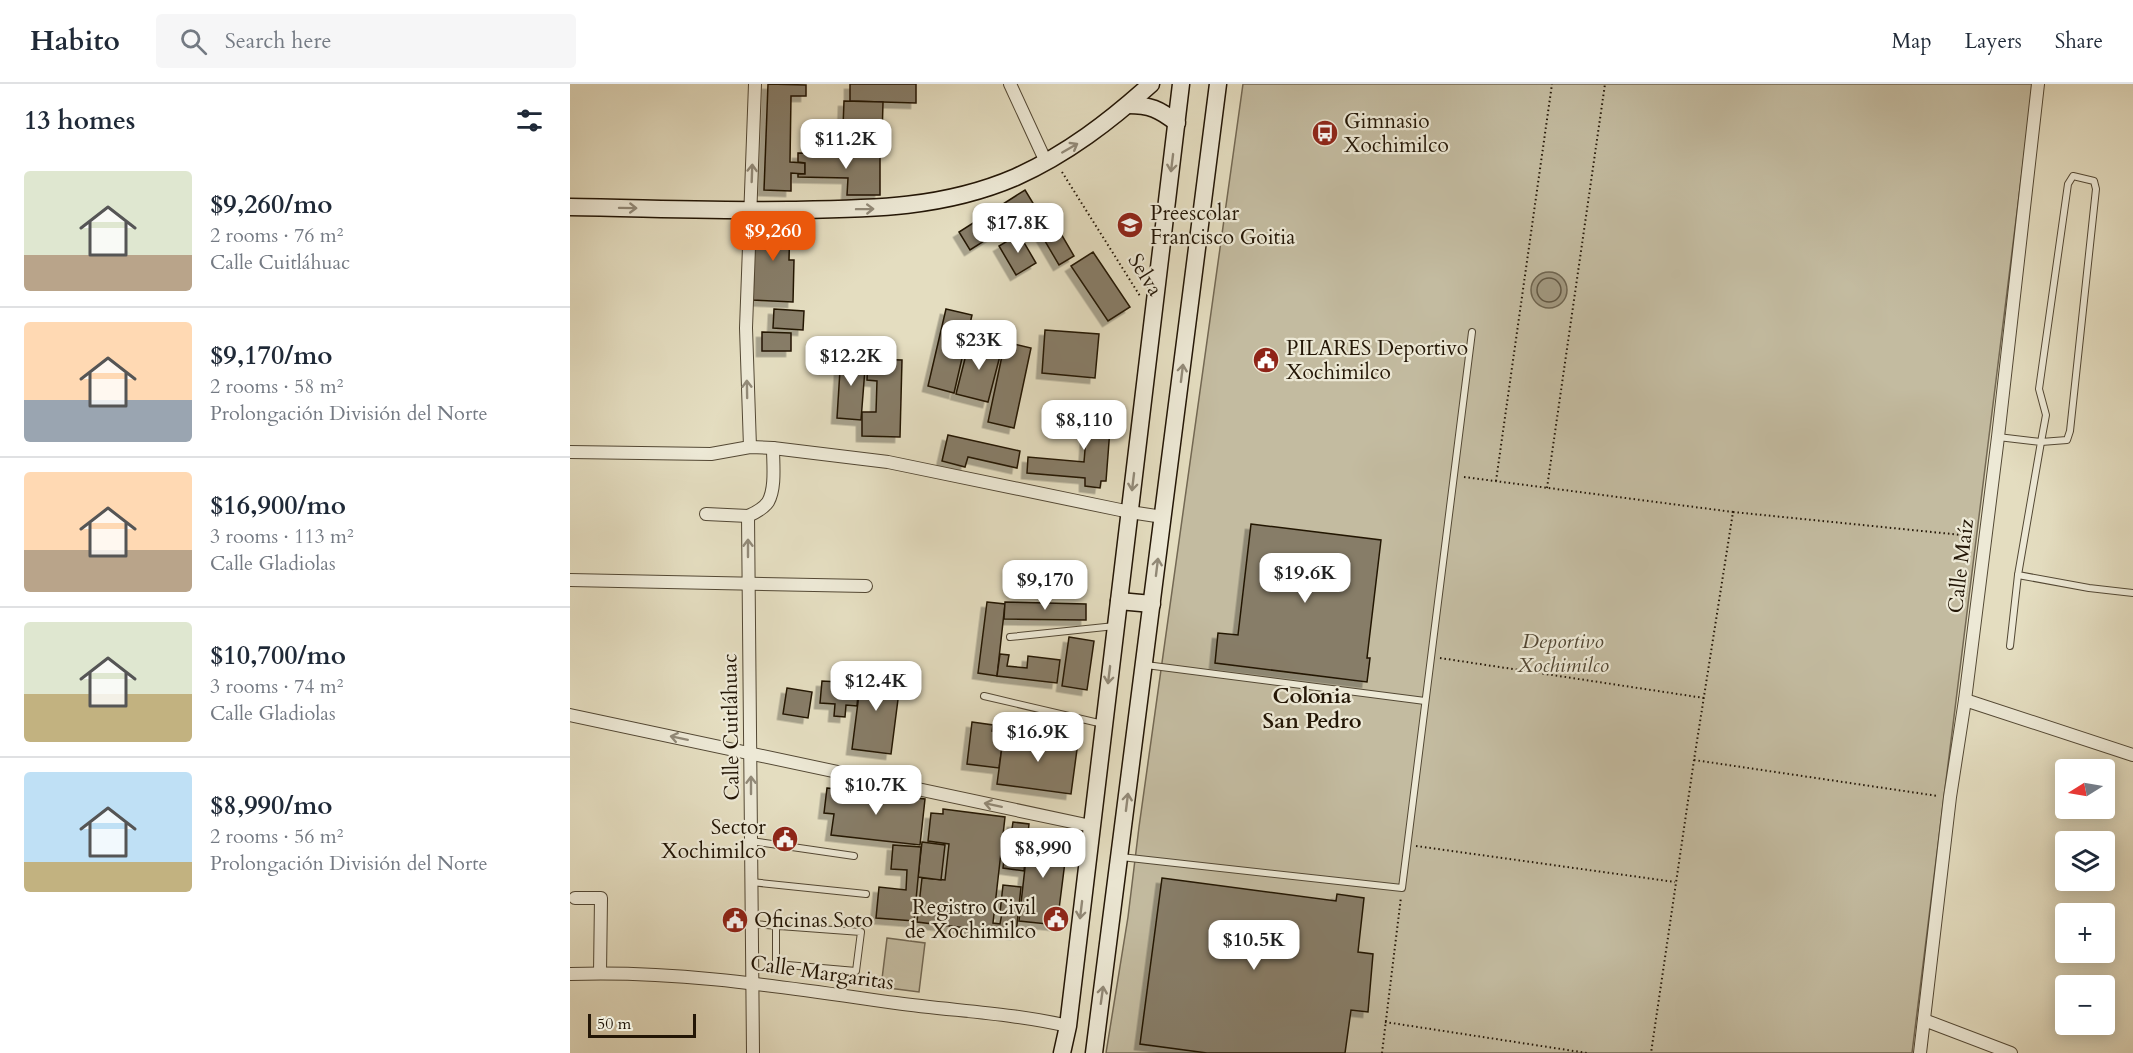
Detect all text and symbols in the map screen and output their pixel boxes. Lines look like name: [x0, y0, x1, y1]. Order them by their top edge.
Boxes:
search box: [156, 14, 576, 68]
text: Habito: [30, 22, 120, 60]
icon: search: [177, 25, 210, 58]
text: Search here: [225, 26, 331, 56]
text: Map: [1892, 27, 1932, 56]
text: Layers: [1965, 27, 2022, 56]
text: Share: [2055, 27, 2103, 56]
text: 13 homes: [24, 103, 135, 138]
icon: filters: [513, 104, 546, 137]
place label: Gimnasio Xochimilco: [1344, 107, 1449, 160]
bus stop icon: Gimnasio Xochimilco: [1310, 118, 1340, 148]
pin: $11.2K: [797, 119, 895, 170]
text: $11.2K: [815, 125, 877, 152]
one-way arrow: [1061, 142, 1078, 154]
one-way arrow: [1166, 152, 1177, 172]
one-way arrow: [746, 164, 758, 184]
text: $9,260/mo: [210, 187, 333, 222]
icon: home: [72, 195, 144, 267]
place label: Preescolar Francisco Goitia: [1150, 199, 1295, 252]
one-way arrow: [618, 202, 638, 214]
pin: $17.8K: [969, 203, 1067, 254]
one-way arrow: [855, 204, 875, 215]
text: $17.8K: [987, 209, 1049, 236]
school or university icon: Preescolar Francisco Goitia: [1115, 210, 1145, 240]
pin: $9,260: [724, 211, 822, 262]
text: $9,260: [744, 217, 802, 244]
text: 2 rooms · 76 m²: [210, 222, 343, 249]
street label: Selva: [1121, 248, 1169, 302]
text: Calle Cuitláhuac: [210, 249, 350, 276]
pin: $23K: [943, 320, 1015, 371]
text: $23K: [956, 326, 1002, 353]
place label: PILARES Deportivo Xochimilco: [1286, 334, 1468, 387]
pin: $12.2K: [802, 336, 900, 387]
text: $9,170/mo: [210, 338, 333, 373]
text: $12.2K: [820, 342, 882, 369]
public building icon: PILARES Deportivo Xochimilco: [1251, 345, 1281, 375]
icon: home: [72, 346, 144, 418]
one-way arrow: [1176, 364, 1187, 384]
text: 2 rooms · 58 m²: [210, 373, 343, 400]
one-way arrow: [741, 379, 753, 399]
text: Prolongación División del Norte: [210, 400, 488, 427]
pin: $8,110: [1035, 400, 1133, 451]
text: $8,110: [1055, 406, 1113, 433]
one-way arrow: [1127, 471, 1138, 491]
text: $16,900/mo: [210, 488, 346, 523]
icon: home: [72, 496, 144, 568]
street label: Calle Maíz: [1941, 516, 1981, 615]
text: 3 rooms · 113 m²: [210, 523, 354, 550]
one-way arrow: [742, 538, 754, 558]
text: Calle Gladiolas: [210, 550, 336, 577]
pin: $19.6K: [1256, 553, 1354, 604]
one-way arrow: [1152, 557, 1163, 577]
text: $19.6K: [1274, 559, 1336, 586]
pin: $9,170: [996, 560, 1094, 611]
text: $9,170: [1016, 566, 1074, 593]
park label: Deportivo Xochimilco: [1517, 627, 1609, 680]
text: $10,700/mo: [210, 638, 346, 673]
icon: home: [72, 646, 144, 718]
street label: Calle Cuitláhuac: [715, 653, 747, 801]
pin: $12.4K: [827, 661, 925, 712]
one-way arrow: [1104, 665, 1115, 685]
text: $12.4K: [845, 667, 907, 694]
text: 3 rooms · 74 m²: [210, 673, 343, 700]
district label: Colonia San Pedro: [1263, 681, 1362, 736]
text: Calle Gladiolas: [210, 700, 336, 727]
pin: $16.9K: [989, 712, 1087, 763]
text: $16.9K: [1007, 718, 1069, 745]
one-way arrow: [670, 731, 689, 743]
north arrow: [2055, 759, 2115, 819]
map controls: [2055, 759, 2115, 1035]
pin: $10.7K: [827, 765, 925, 816]
text: $10.7K: [845, 771, 907, 798]
one-way arrow: [745, 775, 757, 795]
text: $8,990/mo: [210, 788, 333, 823]
one-way arrow: [1122, 792, 1133, 812]
icon: home: [72, 796, 144, 868]
one-way arrow: [984, 798, 1003, 810]
place label: Sector Xochimilco: [661, 813, 766, 866]
text: 2 rooms · 56 m²: [210, 823, 343, 850]
public building icon: Sector Xochimilco: [770, 824, 800, 854]
pin: $8,990: [994, 828, 1092, 879]
button: layers: [2055, 831, 2115, 891]
text: $8,990: [1014, 834, 1072, 861]
text: Prolongación División del Norte: [210, 850, 488, 877]
place label: Registro Civil de Xochimilco: [905, 893, 1036, 946]
one-way arrow: [1075, 900, 1086, 920]
button: +: [2055, 903, 2115, 963]
public building icon: Registro Civil de Xochimilco: [1041, 904, 1071, 934]
public building icon: Oficinas Soto: [720, 905, 750, 935]
place label: Oficinas Soto: [754, 906, 873, 935]
pin: $10.5K: [1205, 920, 1303, 971]
text: $10.5K: [1223, 926, 1285, 953]
street label: Calle Margaritas: [748, 949, 896, 997]
button: −: [2055, 975, 2115, 1035]
one-way arrow: [1096, 986, 1107, 1005]
scale bar: [588, 1011, 696, 1038]
text: 50 m: [597, 1013, 631, 1035]

